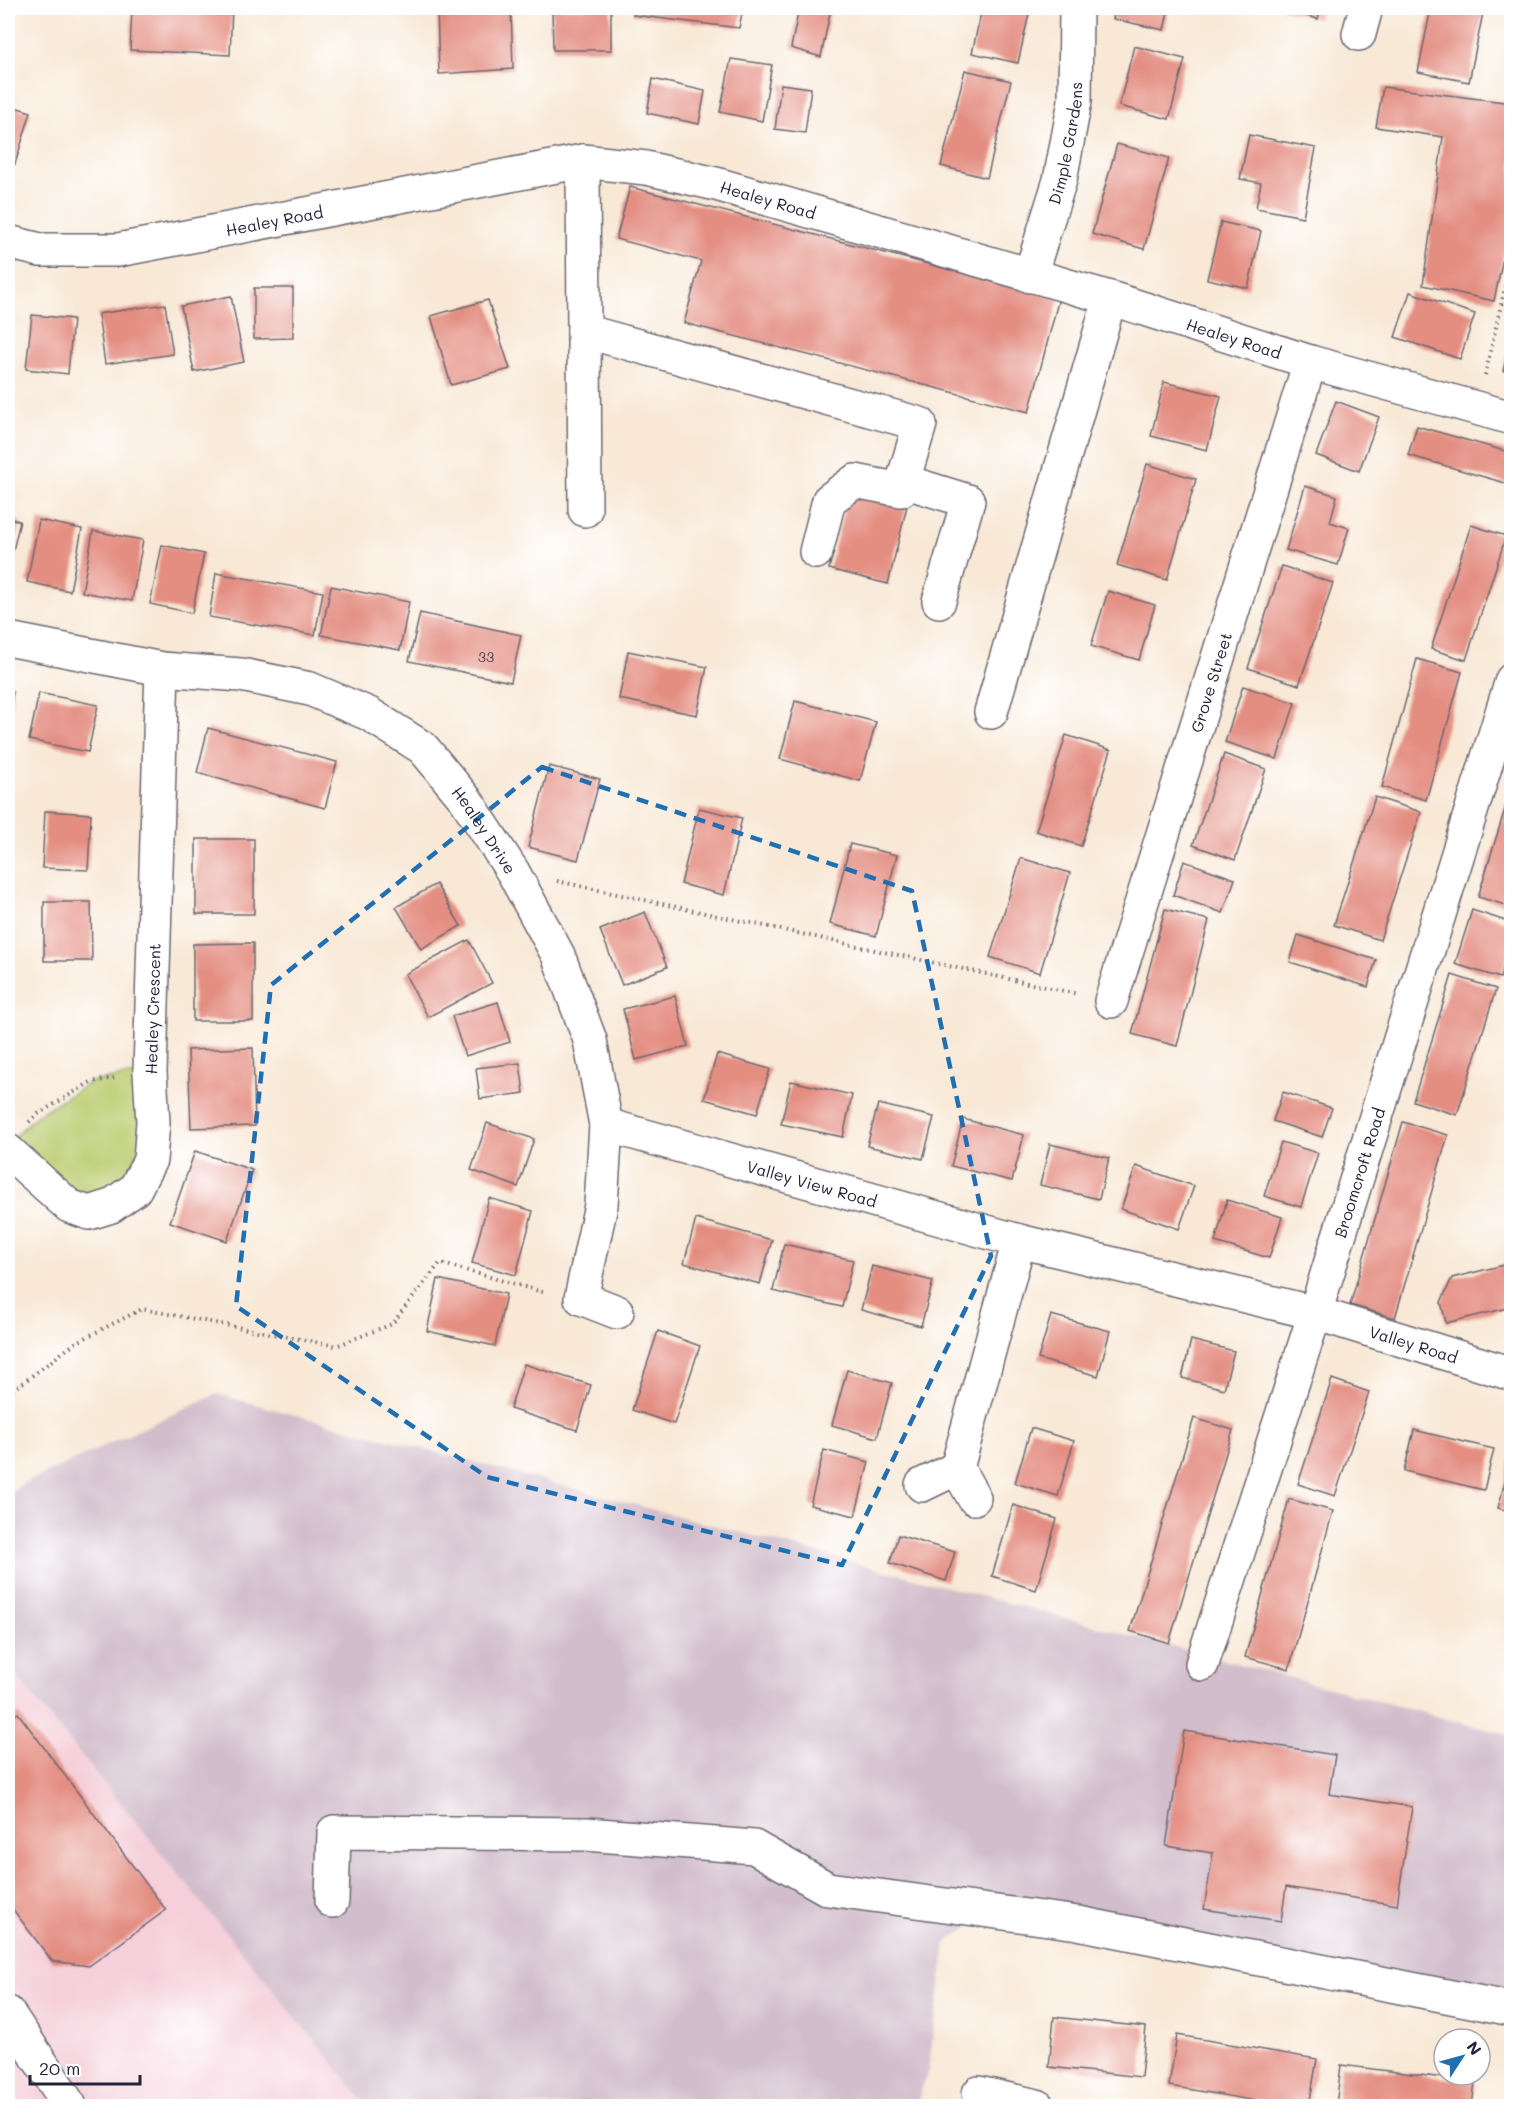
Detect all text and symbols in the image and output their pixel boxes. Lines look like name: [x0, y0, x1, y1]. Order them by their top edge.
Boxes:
street label: Dimple Gardens: [1043, 82, 1086, 207]
street label: Healey Road: [718, 175, 819, 223]
street label: Healey Road: [224, 201, 325, 240]
street label: Healey Road: [1184, 313, 1284, 363]
street label: Grove Street: [1185, 629, 1236, 735]
house number: 33: [478, 647, 494, 666]
street label: Healey Drive: [448, 781, 522, 877]
street label: Healey Crescent: [139, 943, 164, 1075]
street label: Broomcroft Road: [1329, 1105, 1389, 1240]
street label: Valley View Road: [745, 1155, 879, 1211]
street label: Valley Road: [1367, 1320, 1461, 1367]
north arrow: [1432, 2027, 1492, 2087]
text: N: [1462, 2037, 1487, 2059]
scale bar: [30, 2048, 140, 2086]
text: 20 m: [39, 2056, 80, 2080]

